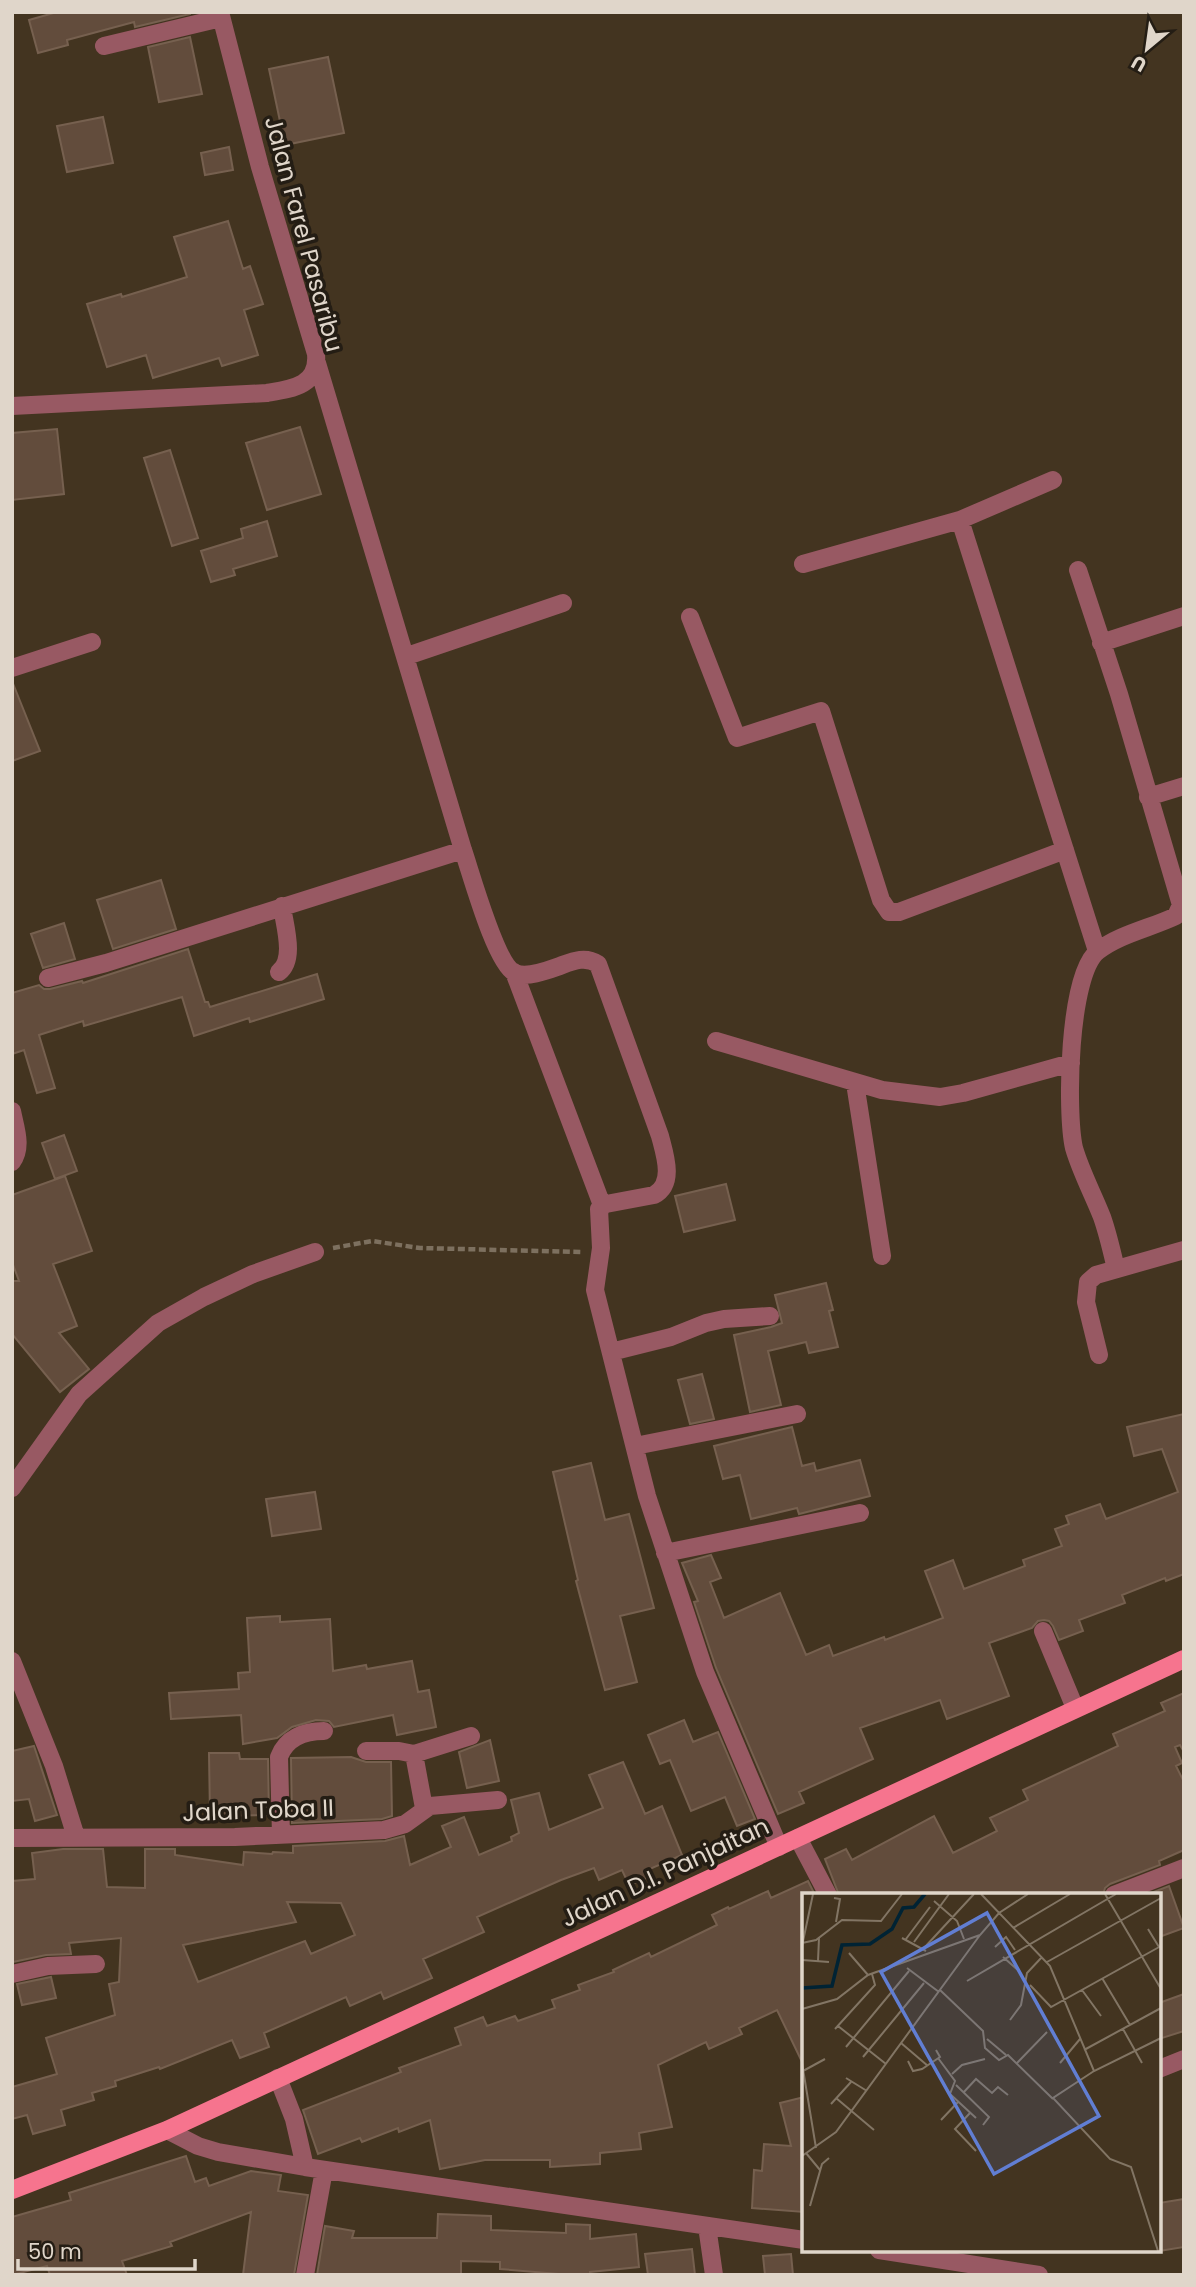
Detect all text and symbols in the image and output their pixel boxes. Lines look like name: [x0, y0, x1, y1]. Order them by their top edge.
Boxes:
north arrow: [1112, 14, 1182, 84]
text: U: [1127, 48, 1151, 78]
street label: Jalan Farel Pasaribu: [257, 113, 351, 355]
street label: Jalan Toba II: [182, 1791, 334, 1829]
street label: Jalan D.I. Panjaitan: [556, 1809, 774, 1935]
inset map: [802, 1893, 1161, 2252]
scale bar: [18, 2228, 194, 2272]
text: 50 m: [28, 2237, 82, 2266]

